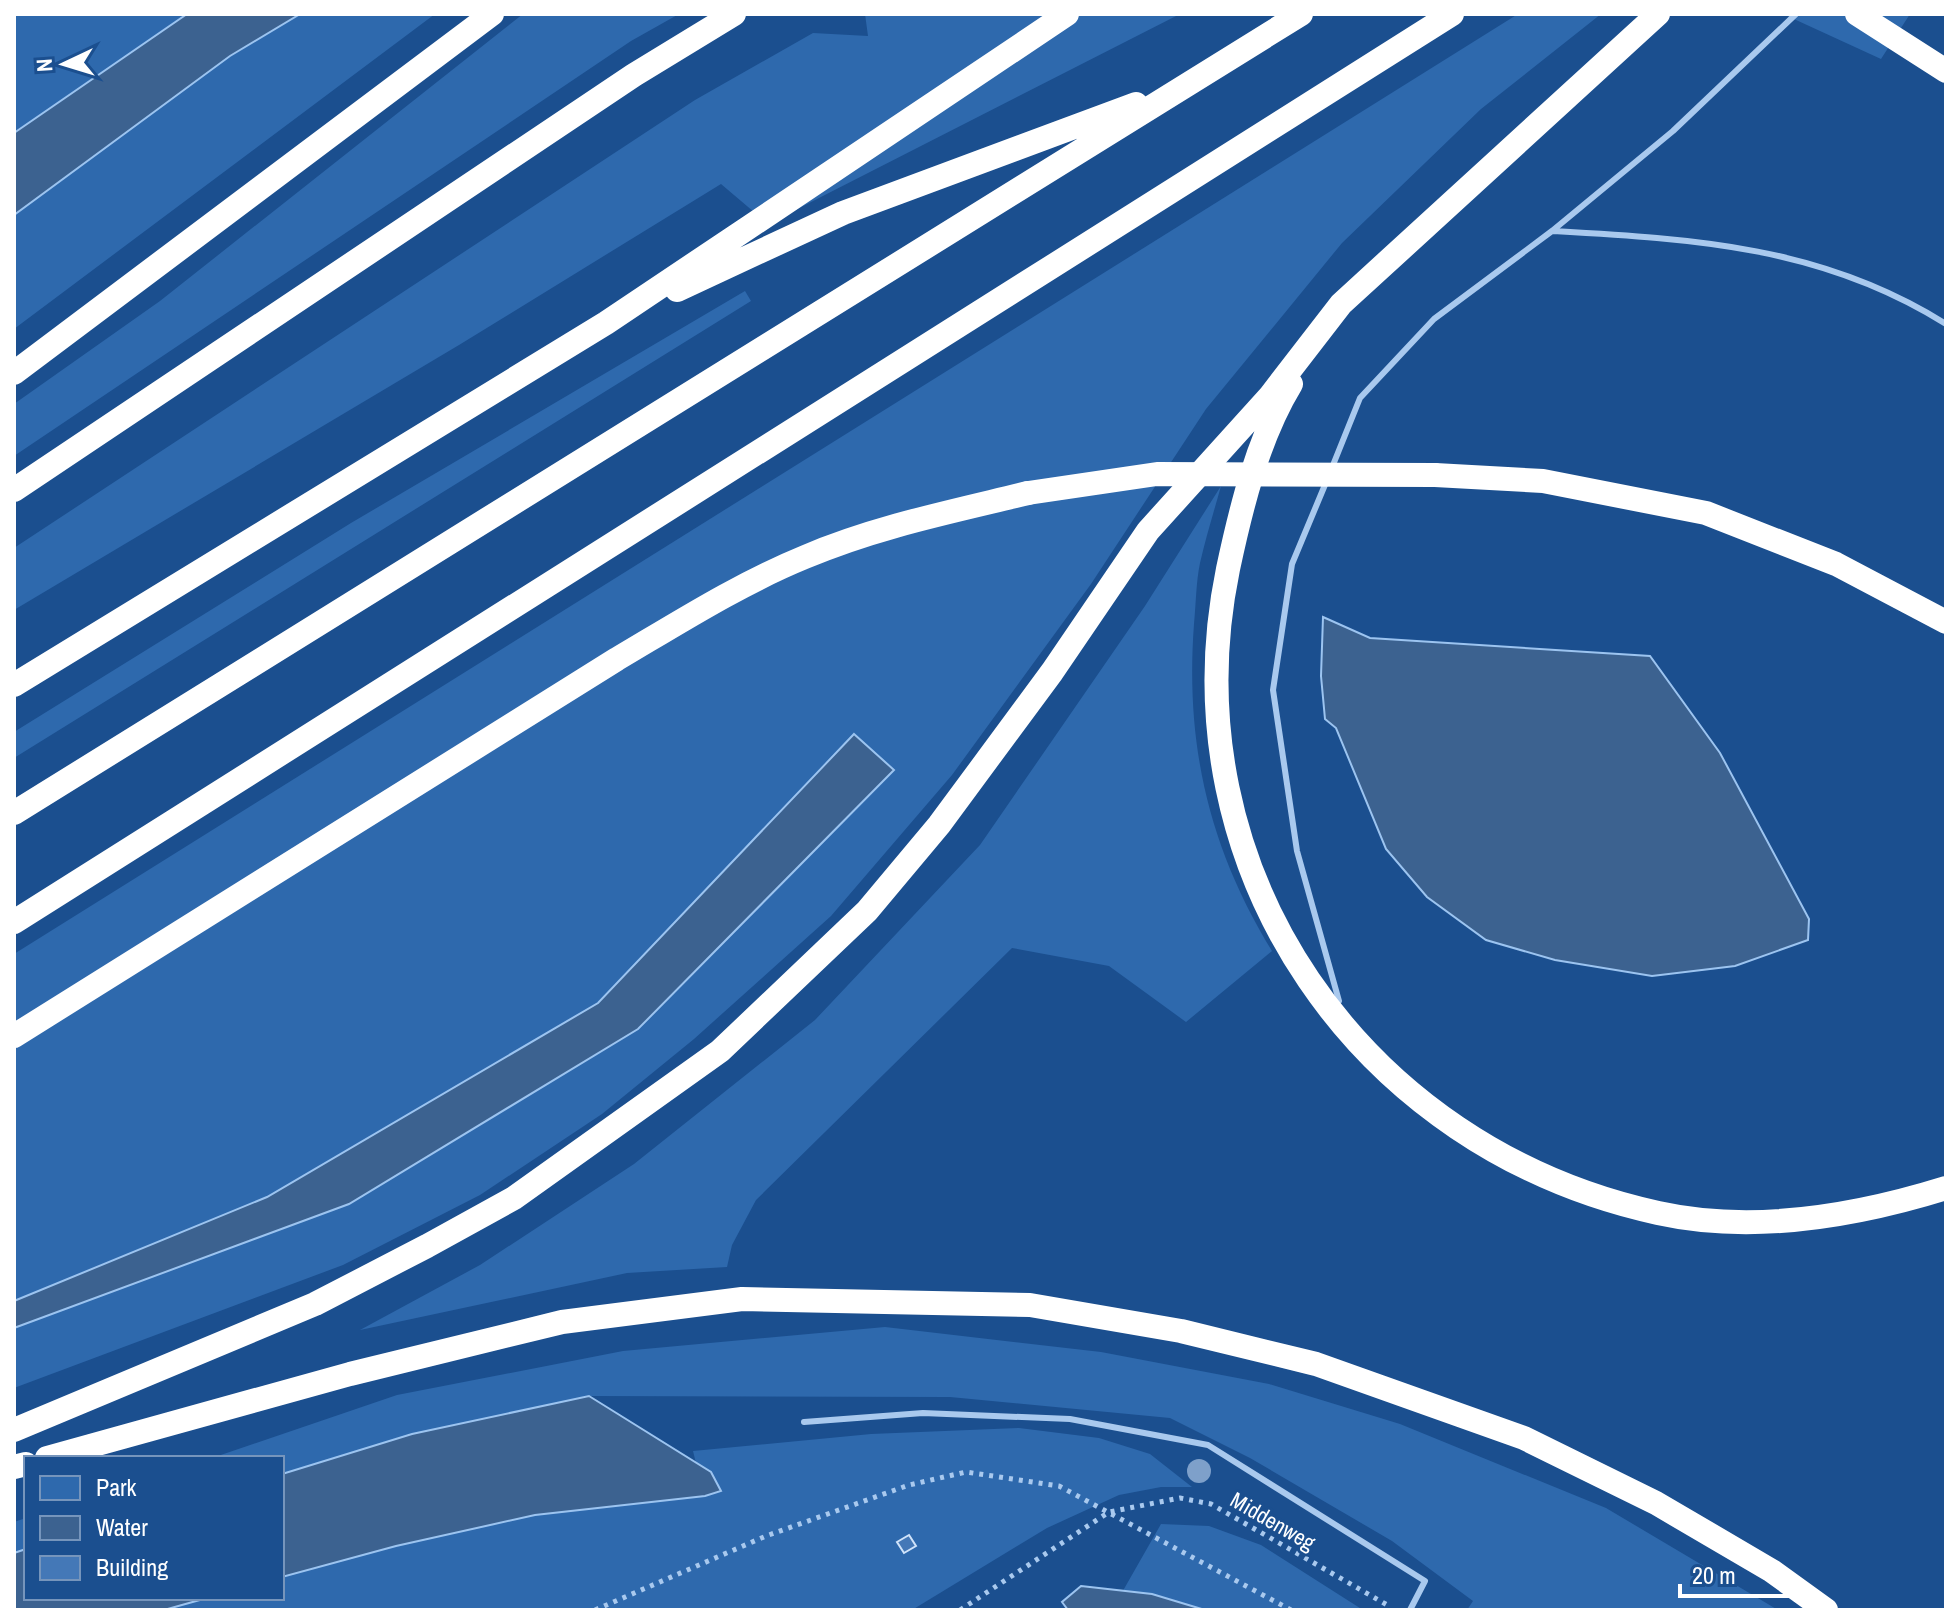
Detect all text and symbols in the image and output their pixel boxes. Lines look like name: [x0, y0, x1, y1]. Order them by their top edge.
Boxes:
north arrow: [24, 24, 104, 104]
text: N: [29, 58, 59, 73]
legend: [24, 1456, 284, 1600]
text: Park: [96, 1471, 137, 1503]
street label: Middenweg: [1225, 1485, 1321, 1557]
text: Water: [96, 1511, 148, 1543]
scale bar: [1680, 1548, 1792, 1598]
text: Building: [96, 1551, 168, 1583]
text: 20 m: [1692, 1559, 1736, 1591]

